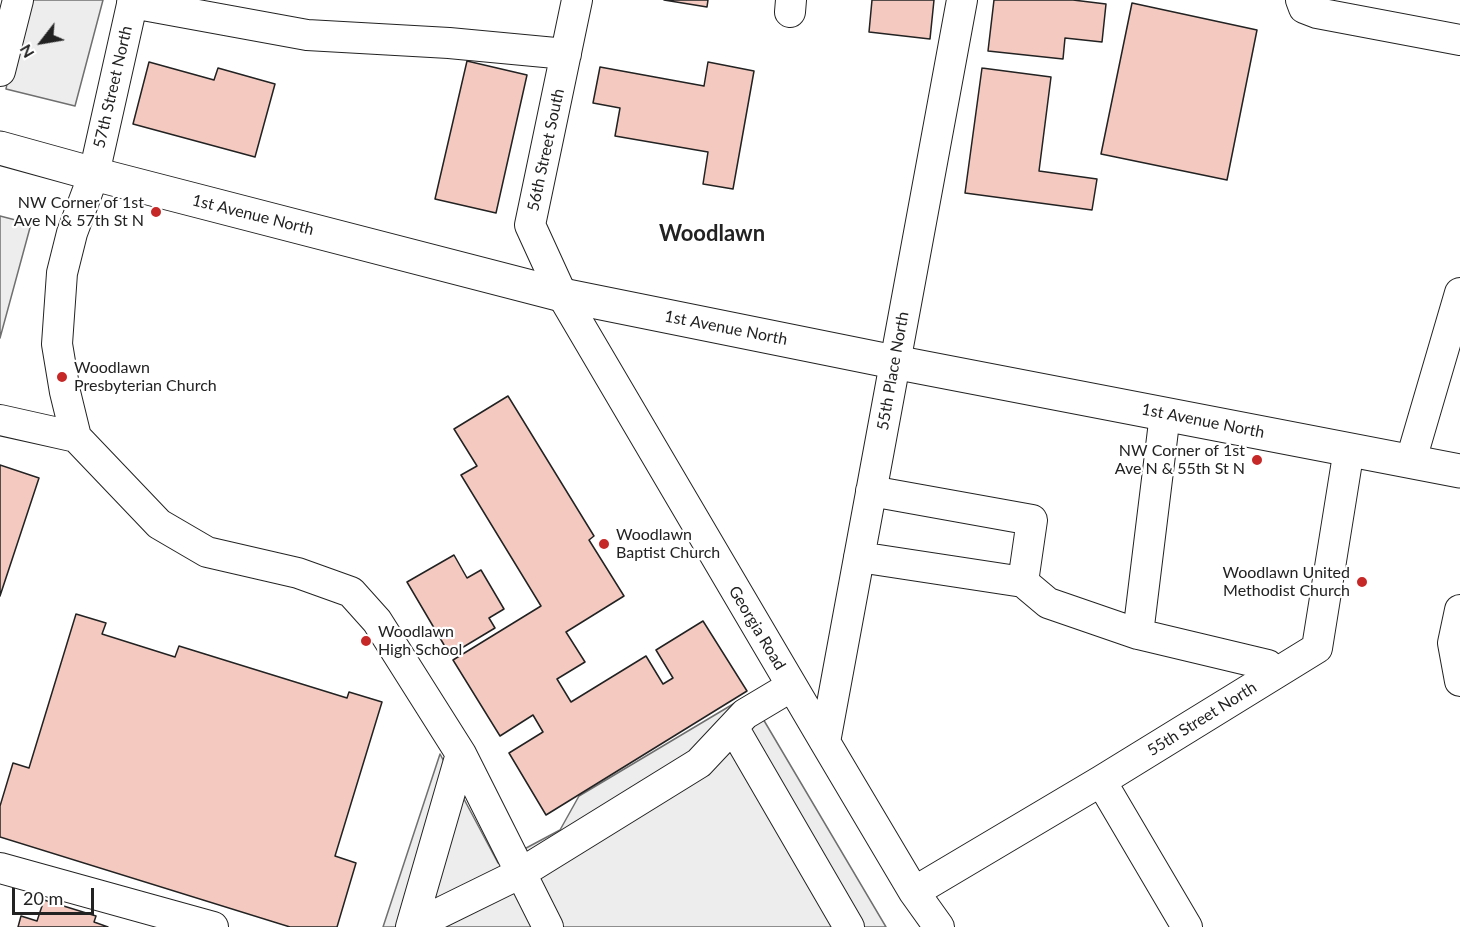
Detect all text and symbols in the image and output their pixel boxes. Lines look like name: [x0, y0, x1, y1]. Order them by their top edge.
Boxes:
north arrow: [12, 12, 72, 72]
street label: 57th Street North: [90, 24, 136, 150]
text: N: [15, 41, 37, 62]
street label: 56th Street South: [524, 87, 568, 213]
street label: 1st Avenue North: [190, 191, 316, 239]
place label: NW Corner of 1st Ave N & 57th St N: [14, 193, 144, 231]
marker: NW Corner of 1st Ave N & 57th St N: [149, 205, 163, 219]
district label: Woodlawn: [659, 221, 765, 247]
street label: 1st Avenue North: [663, 307, 789, 349]
street label: 55th Place North: [873, 310, 913, 432]
place label: Woodlawn Presbyterian Church: [74, 358, 217, 396]
marker: Woodlawn Presbyterian Church: [55, 370, 69, 384]
street label: 1st Avenue North: [1140, 400, 1266, 442]
place label: NW Corner of 1st Ave N & 55th St N: [1115, 441, 1245, 479]
marker: NW Corner of 1st Ave N & 55th St N: [1250, 453, 1264, 467]
place label: Woodlawn Baptist Church: [616, 525, 720, 563]
marker: Woodlawn Baptist Church: [597, 537, 611, 551]
place label: Woodlawn United Methodist Church: [1223, 563, 1350, 601]
marker: Woodlawn United Methodist Church: [1355, 575, 1369, 589]
street label: Georgia Road: [724, 583, 790, 673]
place label: Woodlawn High School: [378, 622, 462, 660]
marker: Woodlawn High School: [359, 634, 373, 648]
street label: 55th Street North: [1144, 678, 1260, 760]
scale bar: [15, 876, 98, 914]
text: 20 m: [23, 887, 63, 909]

